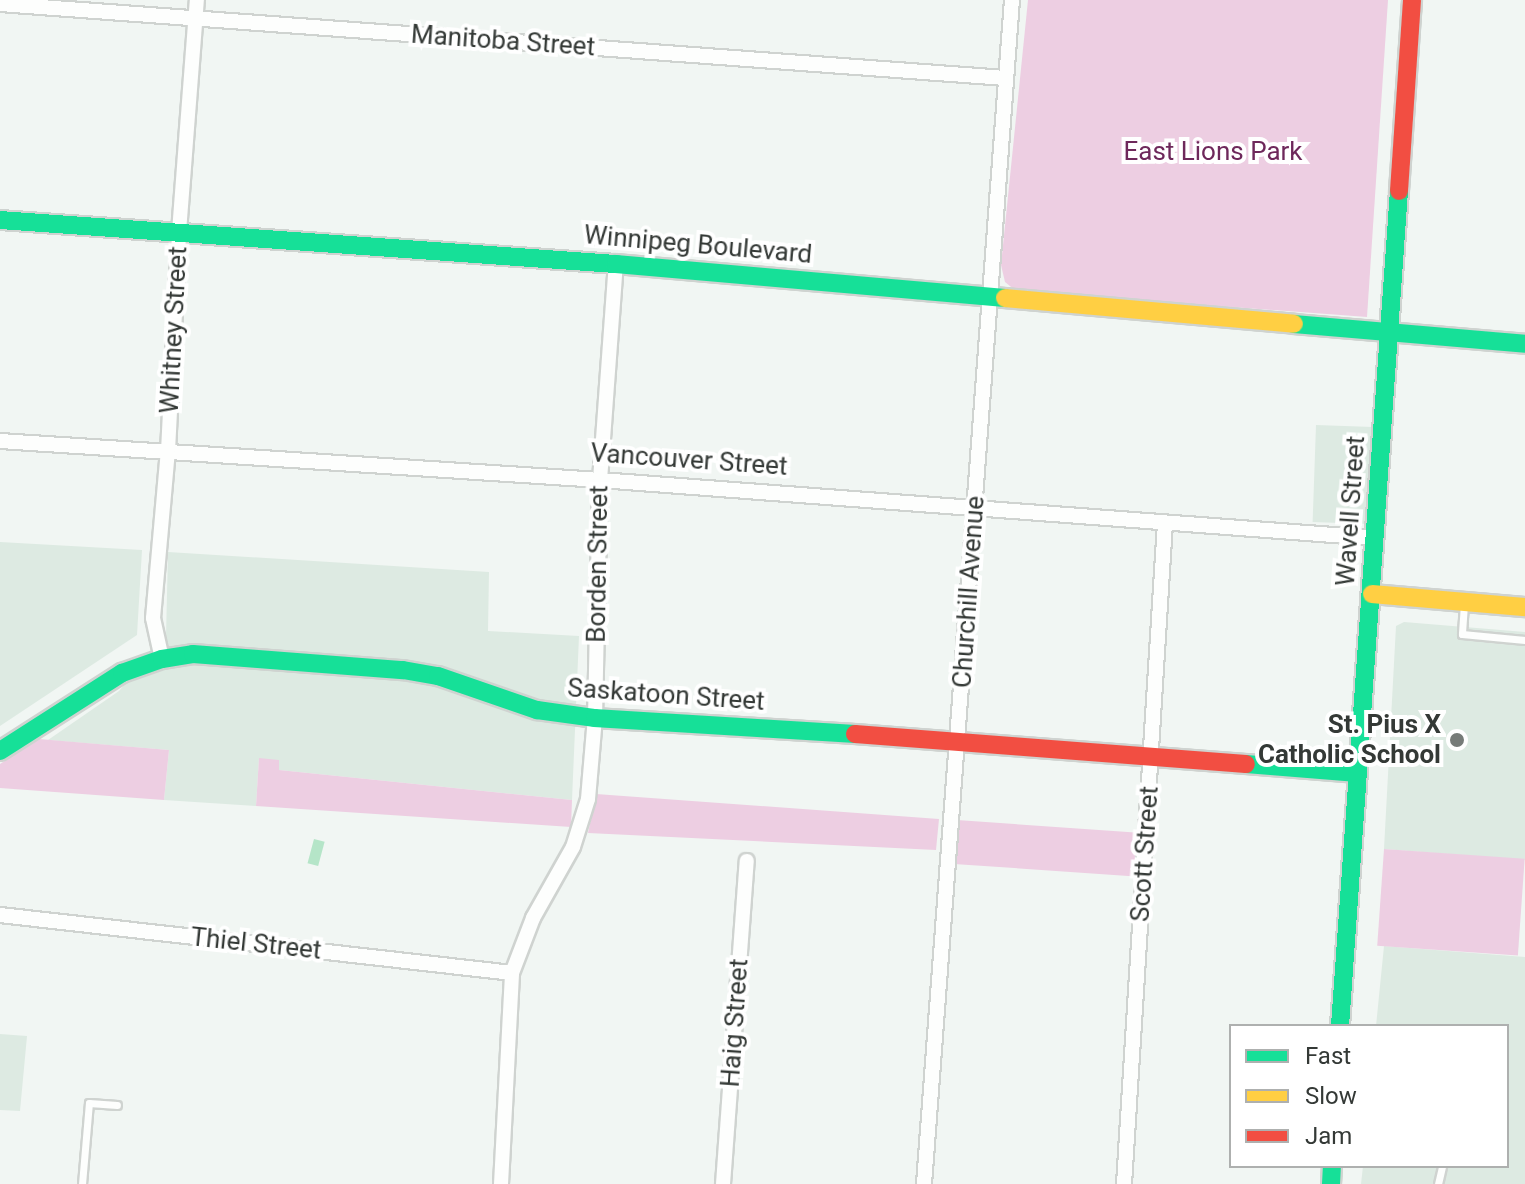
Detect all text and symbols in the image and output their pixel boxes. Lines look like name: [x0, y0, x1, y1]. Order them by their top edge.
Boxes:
street label: Manitoba Street: [410, 19, 596, 63]
park label: East Lions Park: [1123, 136, 1303, 168]
street label: Winnipeg Boulevard: [583, 219, 813, 271]
street label: Whitney Street: [154, 246, 194, 414]
street label: Wavell Street: [1330, 435, 1372, 587]
street label: Vancouver Street: [589, 438, 789, 482]
street label: Borden Street: [581, 485, 615, 643]
street label: Churchill Avenue: [947, 495, 991, 689]
street label: Saskatoon Street: [566, 673, 766, 717]
place label: St. Pius X Catholic School: [1258, 709, 1441, 770]
marker: St. Pius X Catholic School: [1448, 731, 1466, 749]
street label: Scott Street: [1125, 785, 1165, 923]
street label: Thiel Street: [189, 922, 323, 966]
street label: Haig Street: [715, 958, 755, 1088]
legend: [1229, 1024, 1509, 1168]
text: Fast: [1305, 1042, 1351, 1070]
text: Slow: [1305, 1082, 1357, 1110]
text: Jam: [1305, 1122, 1352, 1150]

